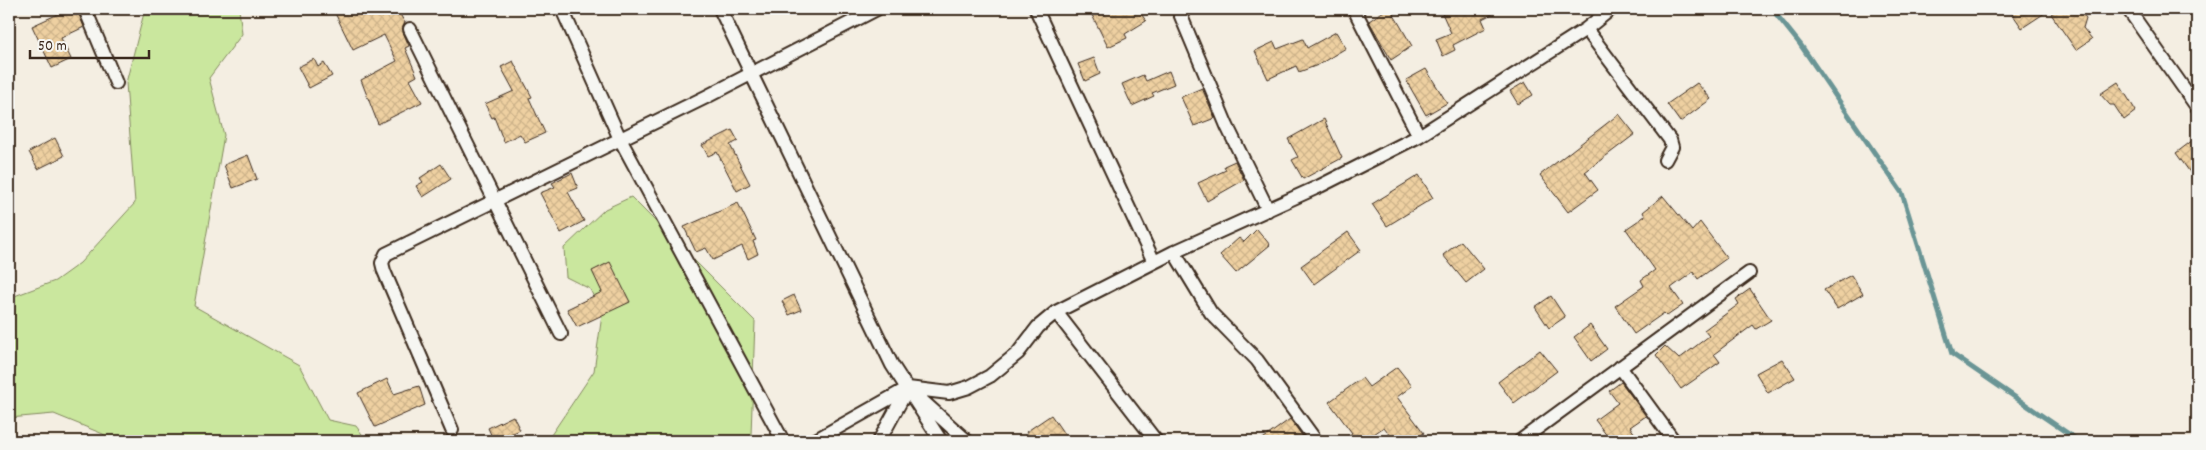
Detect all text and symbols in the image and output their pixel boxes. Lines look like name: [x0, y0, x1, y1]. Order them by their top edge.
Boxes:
scale bar: [30, 28, 149, 60]
text: 50 m: [38, 36, 67, 58]

